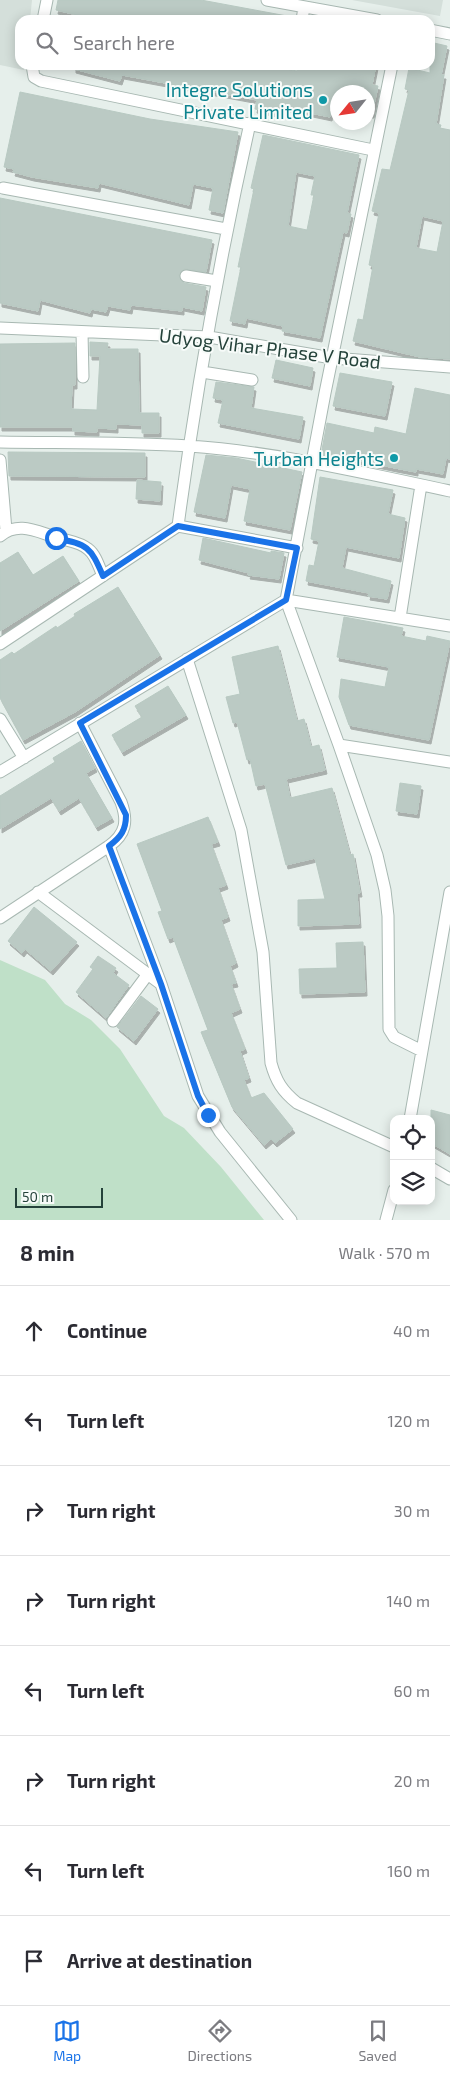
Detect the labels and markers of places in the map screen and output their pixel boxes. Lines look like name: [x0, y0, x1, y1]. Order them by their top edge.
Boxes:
place label: Integre Solutions Private Limited: [166, 78, 313, 123]
marker: Integre Solutions Private Limited: [317, 94, 329, 106]
place label: Turban Heights: [254, 447, 384, 470]
marker: Turban Heights: [388, 452, 400, 464]

